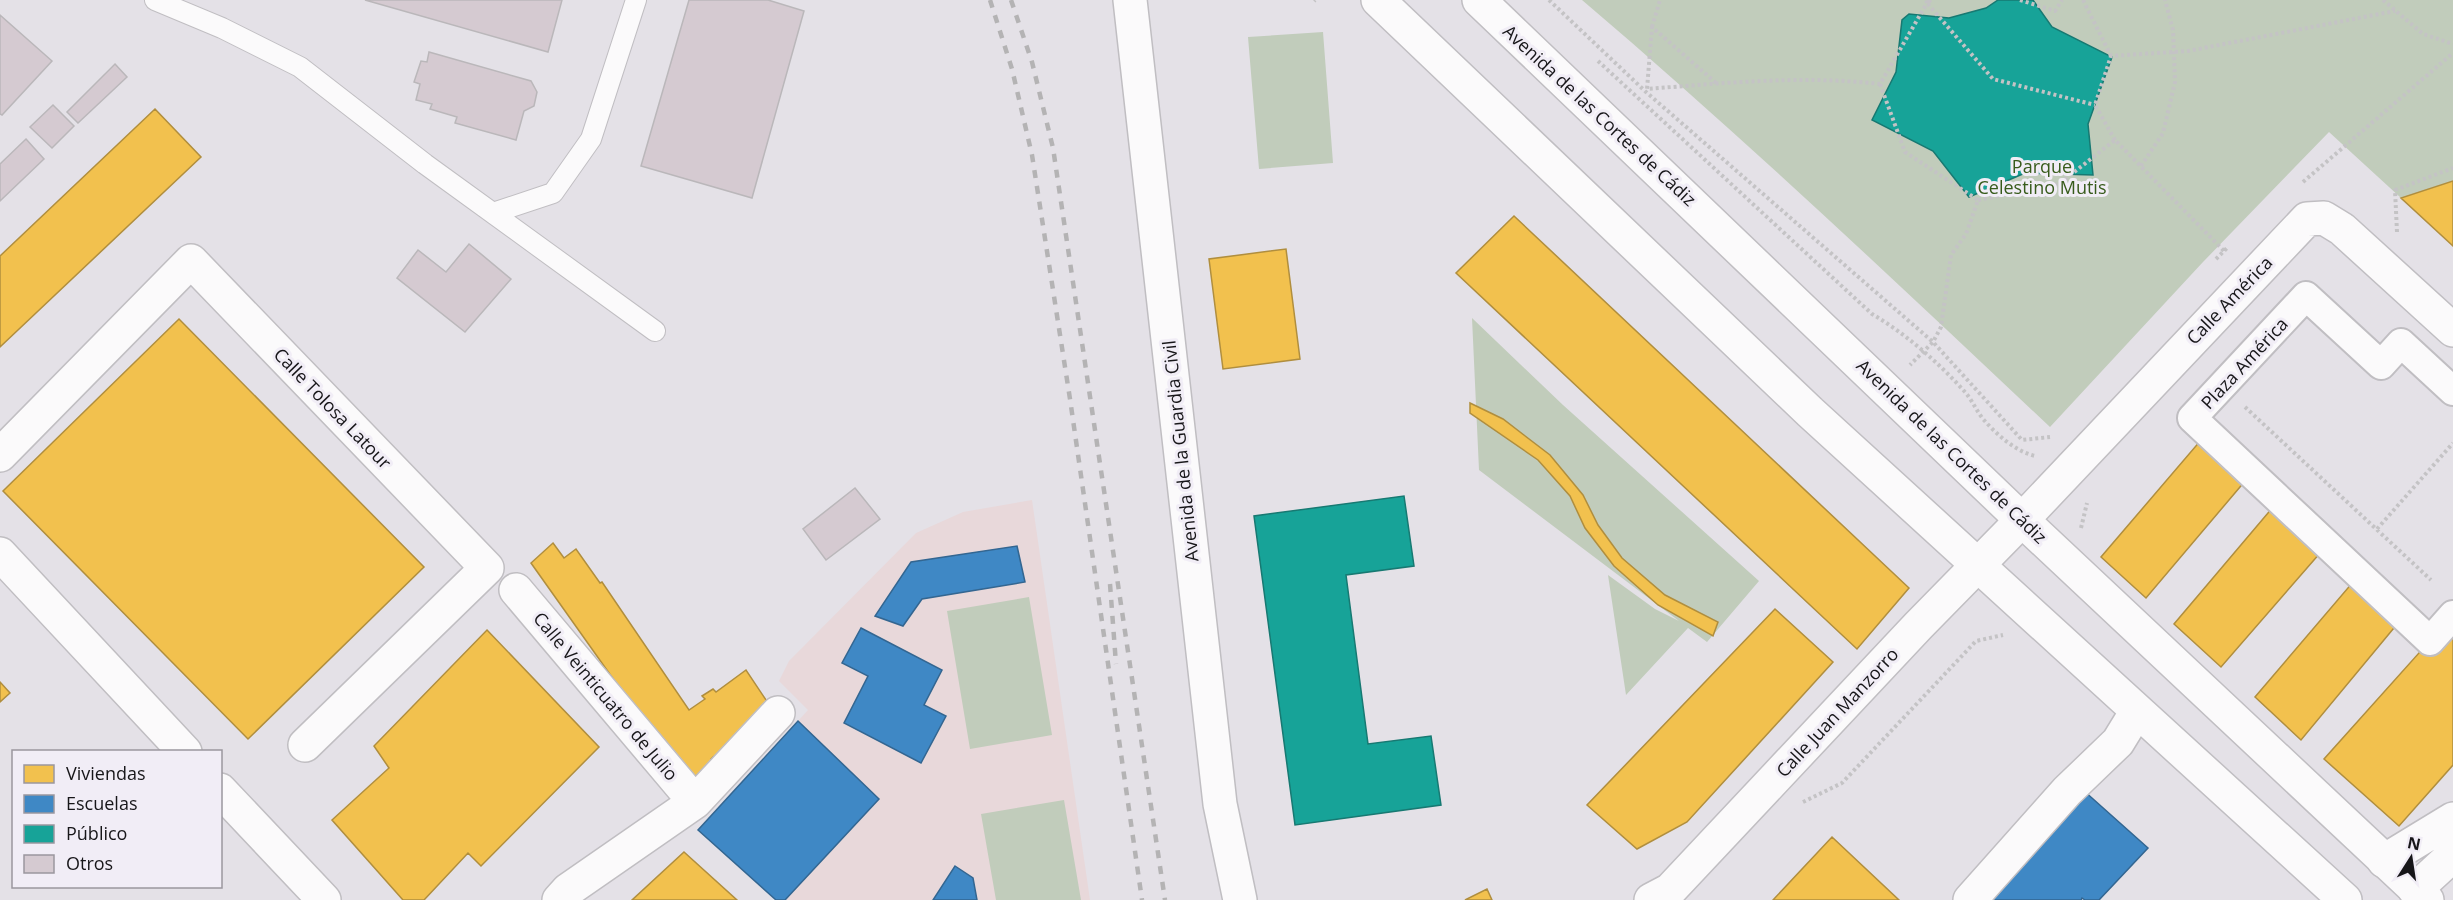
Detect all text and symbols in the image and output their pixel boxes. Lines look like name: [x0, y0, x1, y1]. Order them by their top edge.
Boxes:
street label: Avenida de las Cortes de Cádiz: [1498, 19, 1702, 211]
park label: Parque Celestino Mutis: [1978, 154, 2106, 199]
street label: Calle América: [2181, 251, 2277, 349]
street label: Plaza América: [2195, 312, 2293, 414]
street label: Avenida de la Guardia Civil: [1156, 339, 1204, 563]
street label: Calle Tolosa Latour: [269, 342, 398, 474]
street label: Avenida de las Cortes de Cádiz: [1852, 354, 2052, 548]
street label: Calle Veinticuatro de Julio: [528, 607, 684, 785]
street label: Calle Juan Manzorro: [1771, 642, 1903, 782]
legend: [12, 750, 222, 888]
text: Viviendas: [66, 761, 146, 785]
text: Escuelas: [66, 791, 137, 815]
text: Público: [66, 821, 127, 845]
north arrow: [2381, 828, 2441, 888]
text: N: [2405, 831, 2423, 855]
text: Otros: [66, 851, 113, 875]

